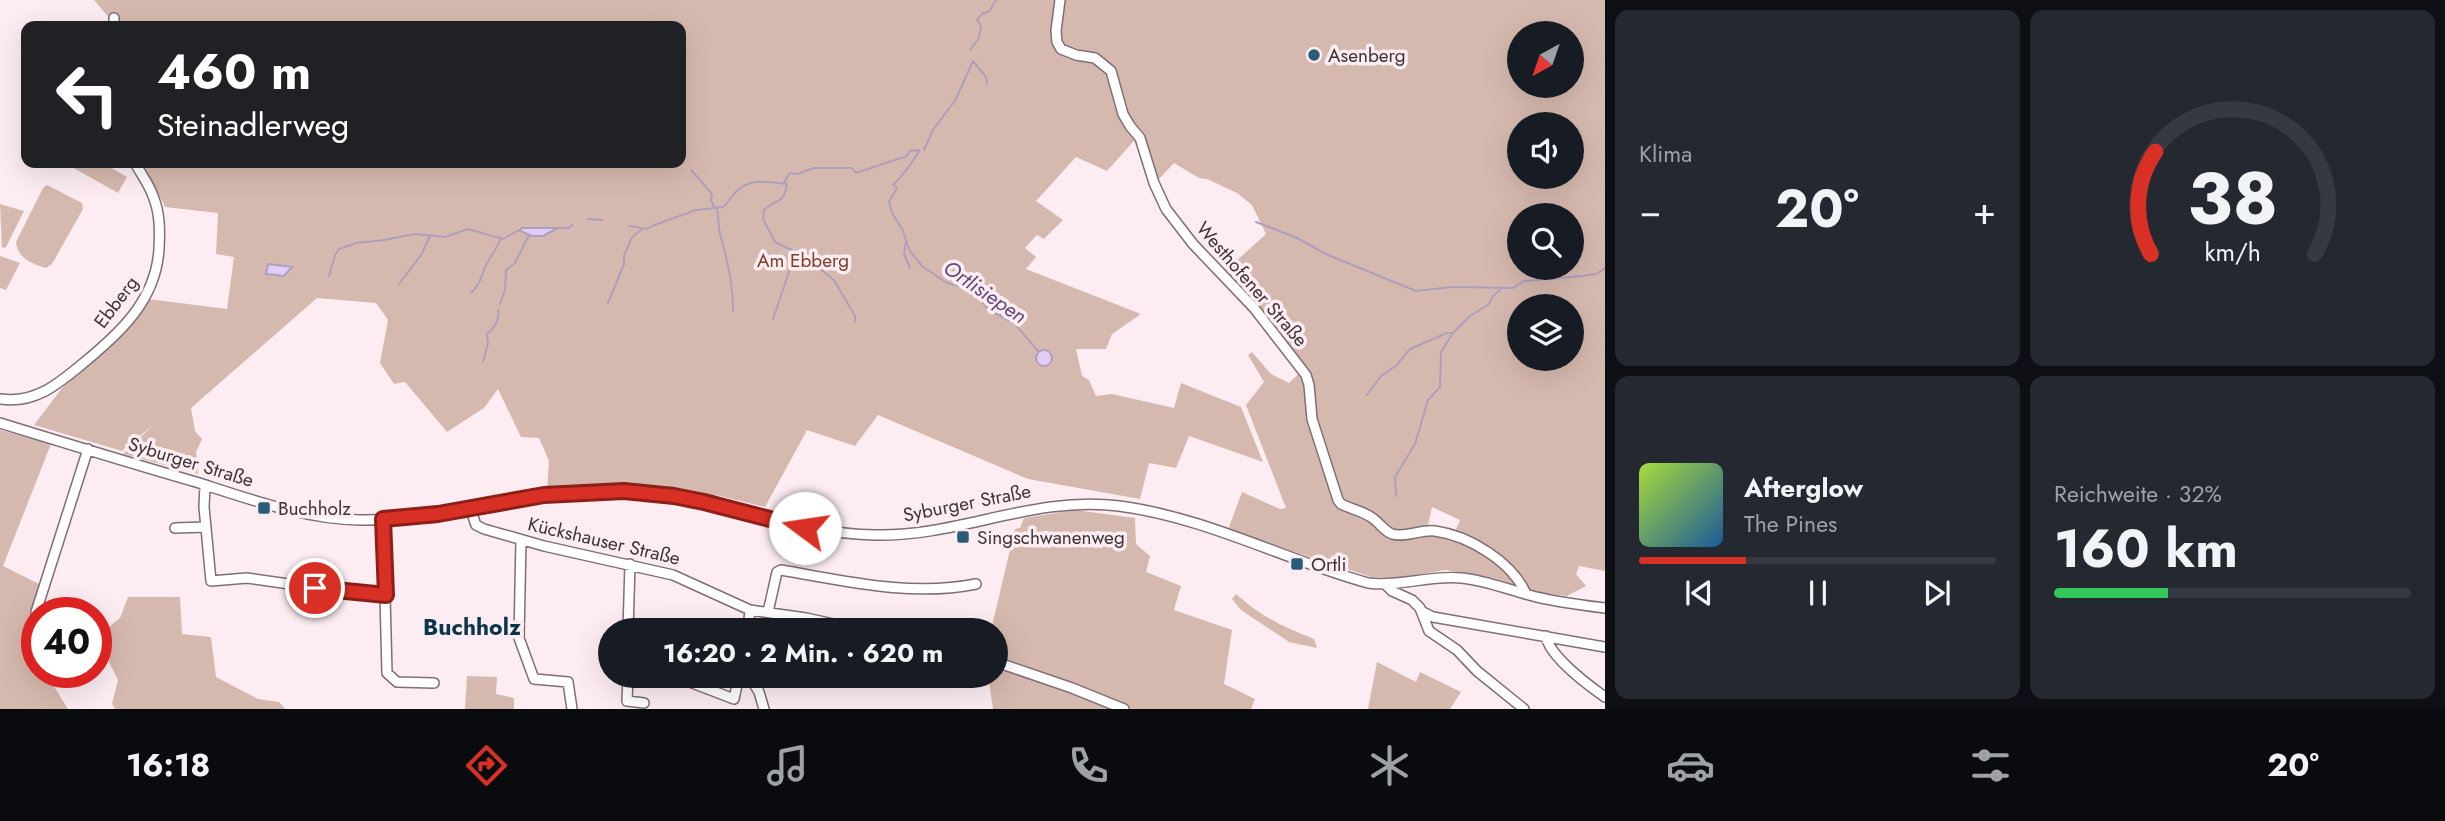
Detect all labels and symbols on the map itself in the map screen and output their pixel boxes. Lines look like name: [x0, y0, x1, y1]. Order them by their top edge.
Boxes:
north arrow: [1507, 21, 1584, 98]
place label: Asenberg: [1328, 42, 1406, 69]
marker: Asenberg: [1306, 47, 1322, 63]
street label: Westhofener Straße: [1190, 216, 1314, 353]
park label: Am Ebberg: [757, 247, 849, 274]
water label: Ortlisiepen: [937, 253, 1033, 331]
street label: Ebberg: [87, 270, 145, 334]
street label: Syburger Straße: [125, 430, 257, 494]
street label: Syburger Straße: [901, 477, 1033, 529]
position arrow: [768, 491, 842, 565]
place label: Buchholz: [278, 495, 351, 522]
marker: Buchholz: [256, 500, 272, 516]
street label: Kückshauser Straße: [525, 510, 683, 572]
place label: Singschwanenweg: [977, 524, 1125, 551]
marker: Singschwanenweg: [955, 529, 971, 545]
place label: Ortli: [1311, 551, 1346, 578]
marker: Ortli: [1289, 556, 1305, 572]
pin: [285, 558, 345, 618]
speed limit sign: 40: [21, 597, 112, 688]
district label: Buchholz: [423, 610, 521, 644]

